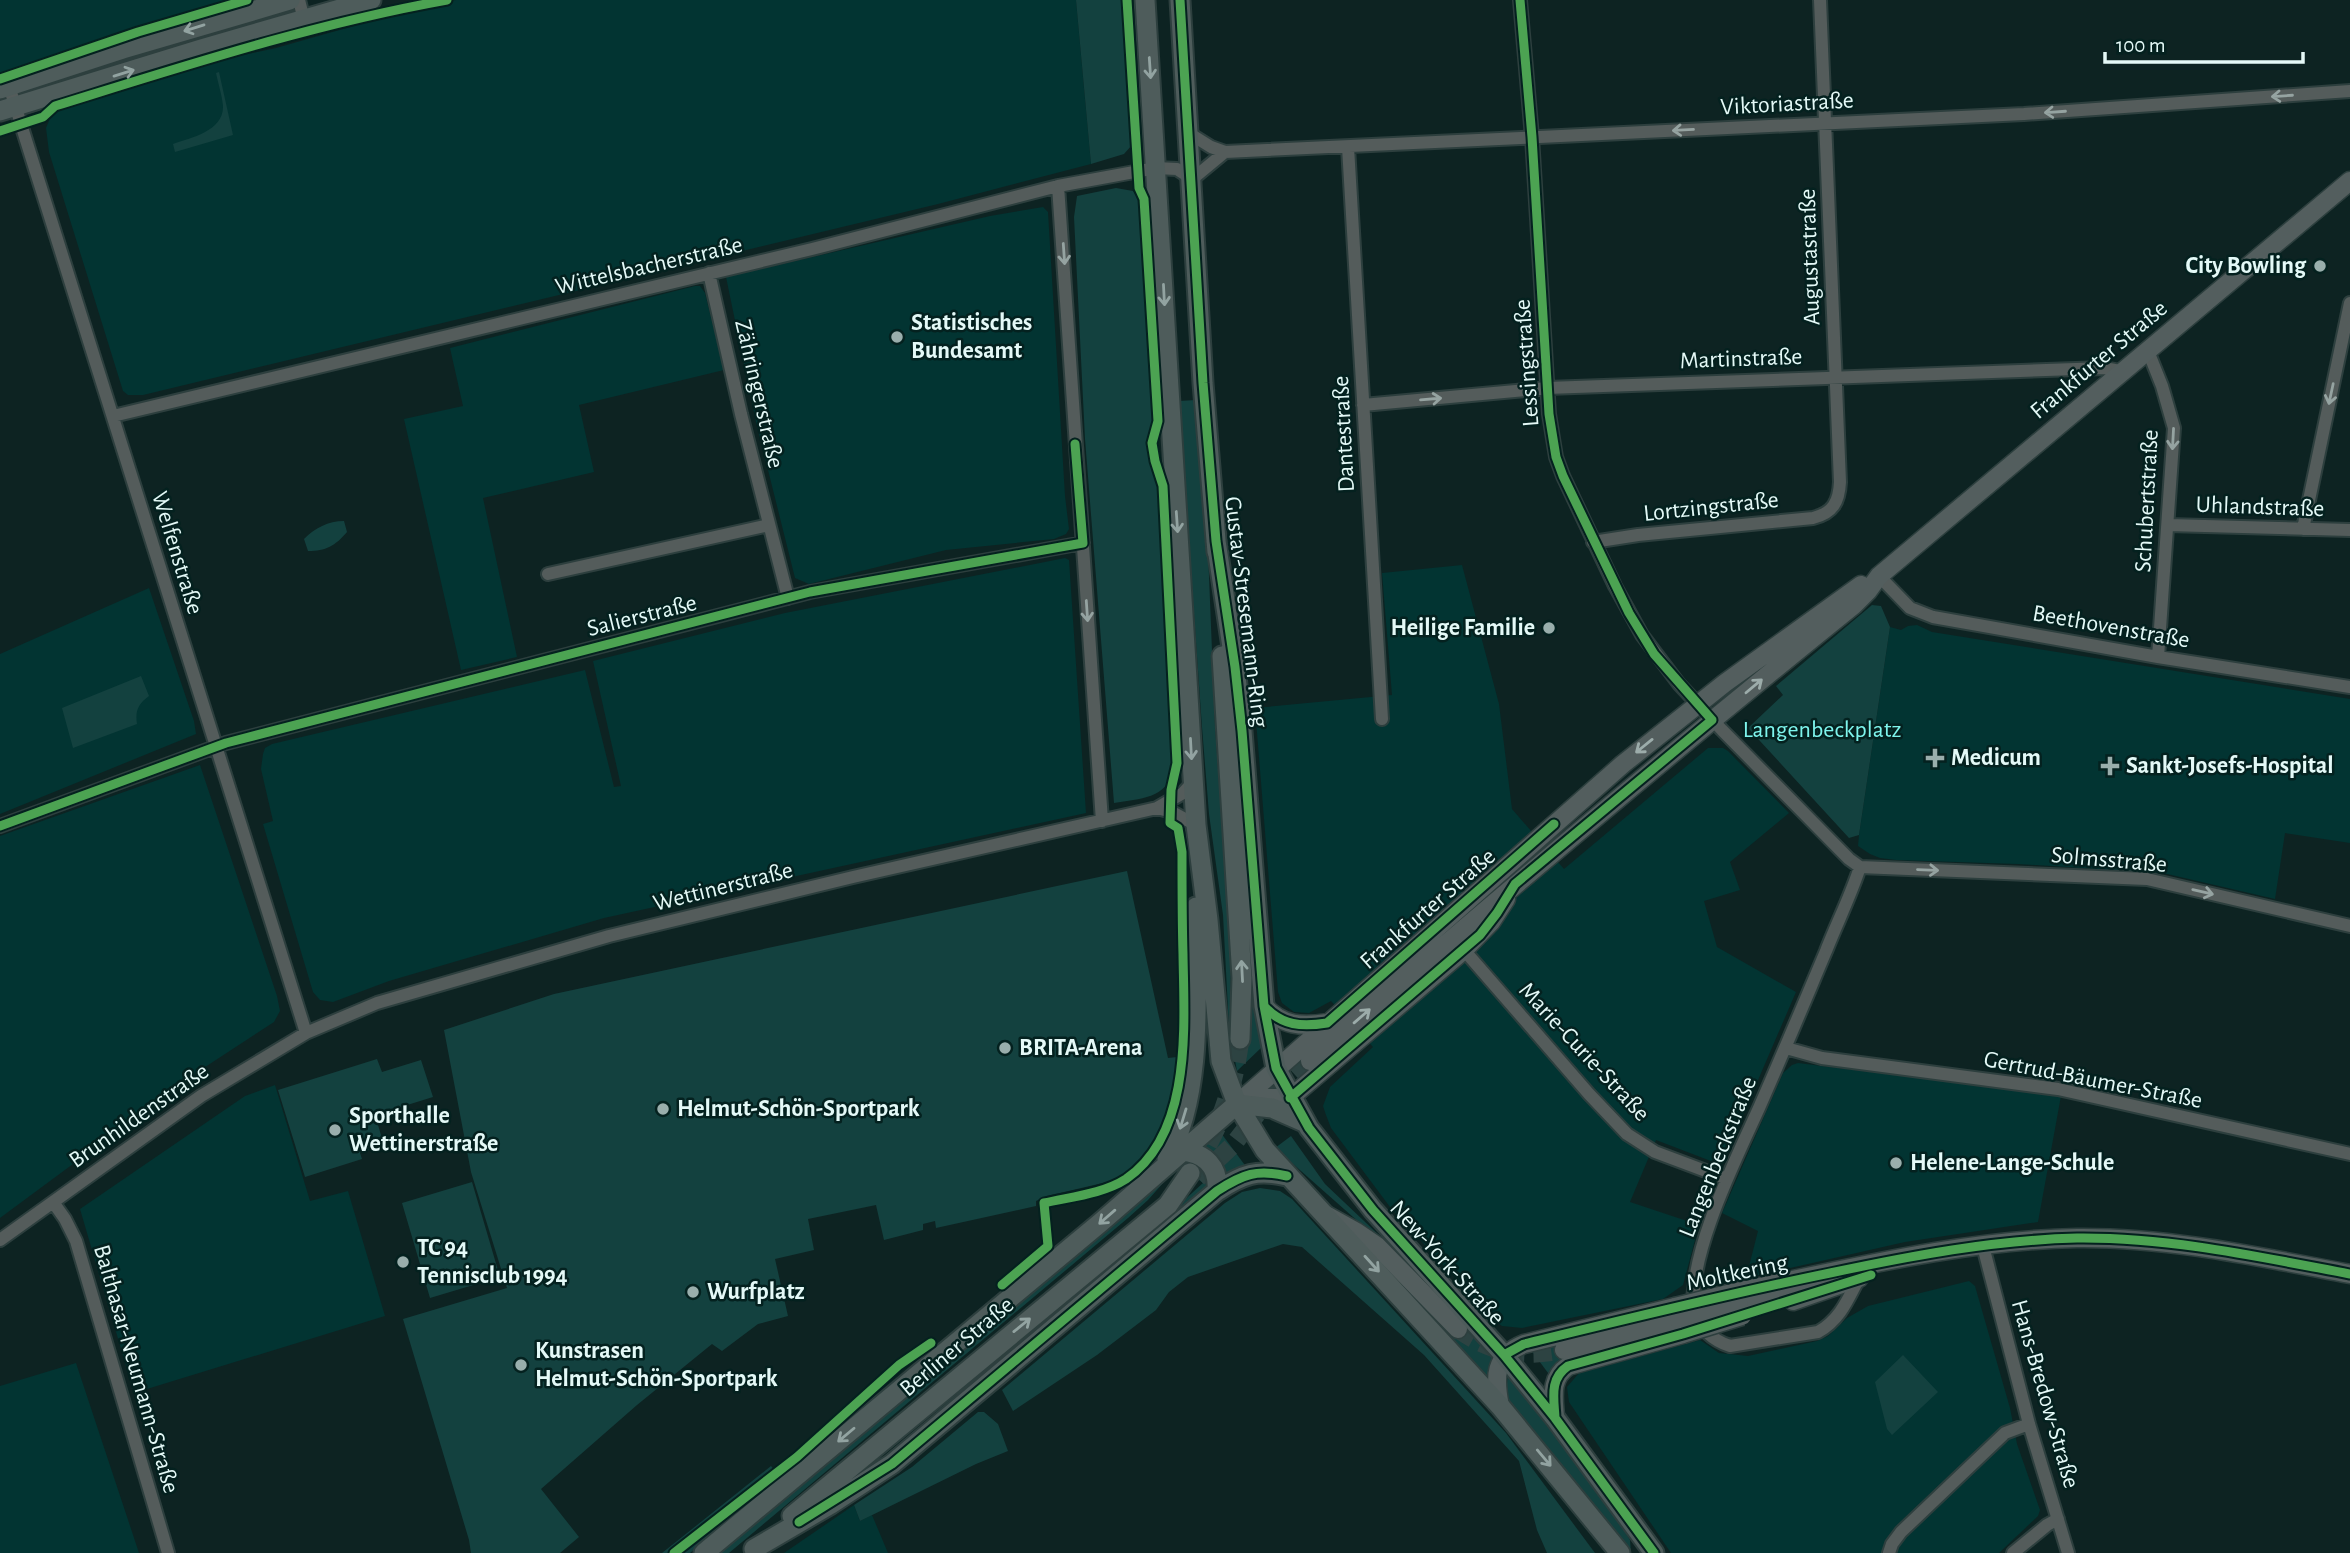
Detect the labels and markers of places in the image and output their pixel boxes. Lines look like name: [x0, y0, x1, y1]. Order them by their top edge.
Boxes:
place label: City Bowling: [2186, 254, 2307, 278]
marker: City Bowling: [2312, 258, 2328, 274]
place label: Statistisches Bundesamt: [911, 311, 1032, 363]
marker: Statistisches Bundesamt: [889, 329, 905, 345]
place label: Heilige Familie: [1390, 616, 1535, 640]
marker: Heilige Familie: [1541, 620, 1557, 636]
place label: Medicum: [1951, 746, 2041, 770]
marker: Medicum: [1925, 748, 1945, 768]
place label: Sankt-Josefs-Hospital: [2126, 754, 2334, 778]
marker: Sankt-Josefs-Hospital: [2100, 756, 2120, 776]
place label: BRITA-Arena: [1019, 1036, 1142, 1060]
marker: BRITA-Arena: [997, 1040, 1013, 1056]
place label: Helmut-Schön-Sportpark: [677, 1097, 920, 1121]
marker: Helmut-Schön-Sportpark: [655, 1101, 671, 1117]
place label: Sporthalle Wettinerstraße: [349, 1104, 498, 1156]
marker: Sporthalle Wettinerstraße: [327, 1122, 343, 1138]
place label: Helene-Lange-Schule: [1910, 1151, 2114, 1175]
marker: Helene-Lange-Schule: [1888, 1155, 1904, 1171]
place label: TC 94 Tennisclub 1994: [417, 1236, 568, 1288]
marker: TC 94 Tennisclub 1994: [395, 1254, 411, 1270]
place label: Wurfplatz: [707, 1280, 805, 1304]
marker: Wurfplatz: [685, 1284, 701, 1300]
place label: Kunstrasen Helmut-Schön-Sportpark: [535, 1339, 778, 1391]
marker: Kunstrasen Helmut-Schön-Sportpark: [513, 1357, 529, 1373]

